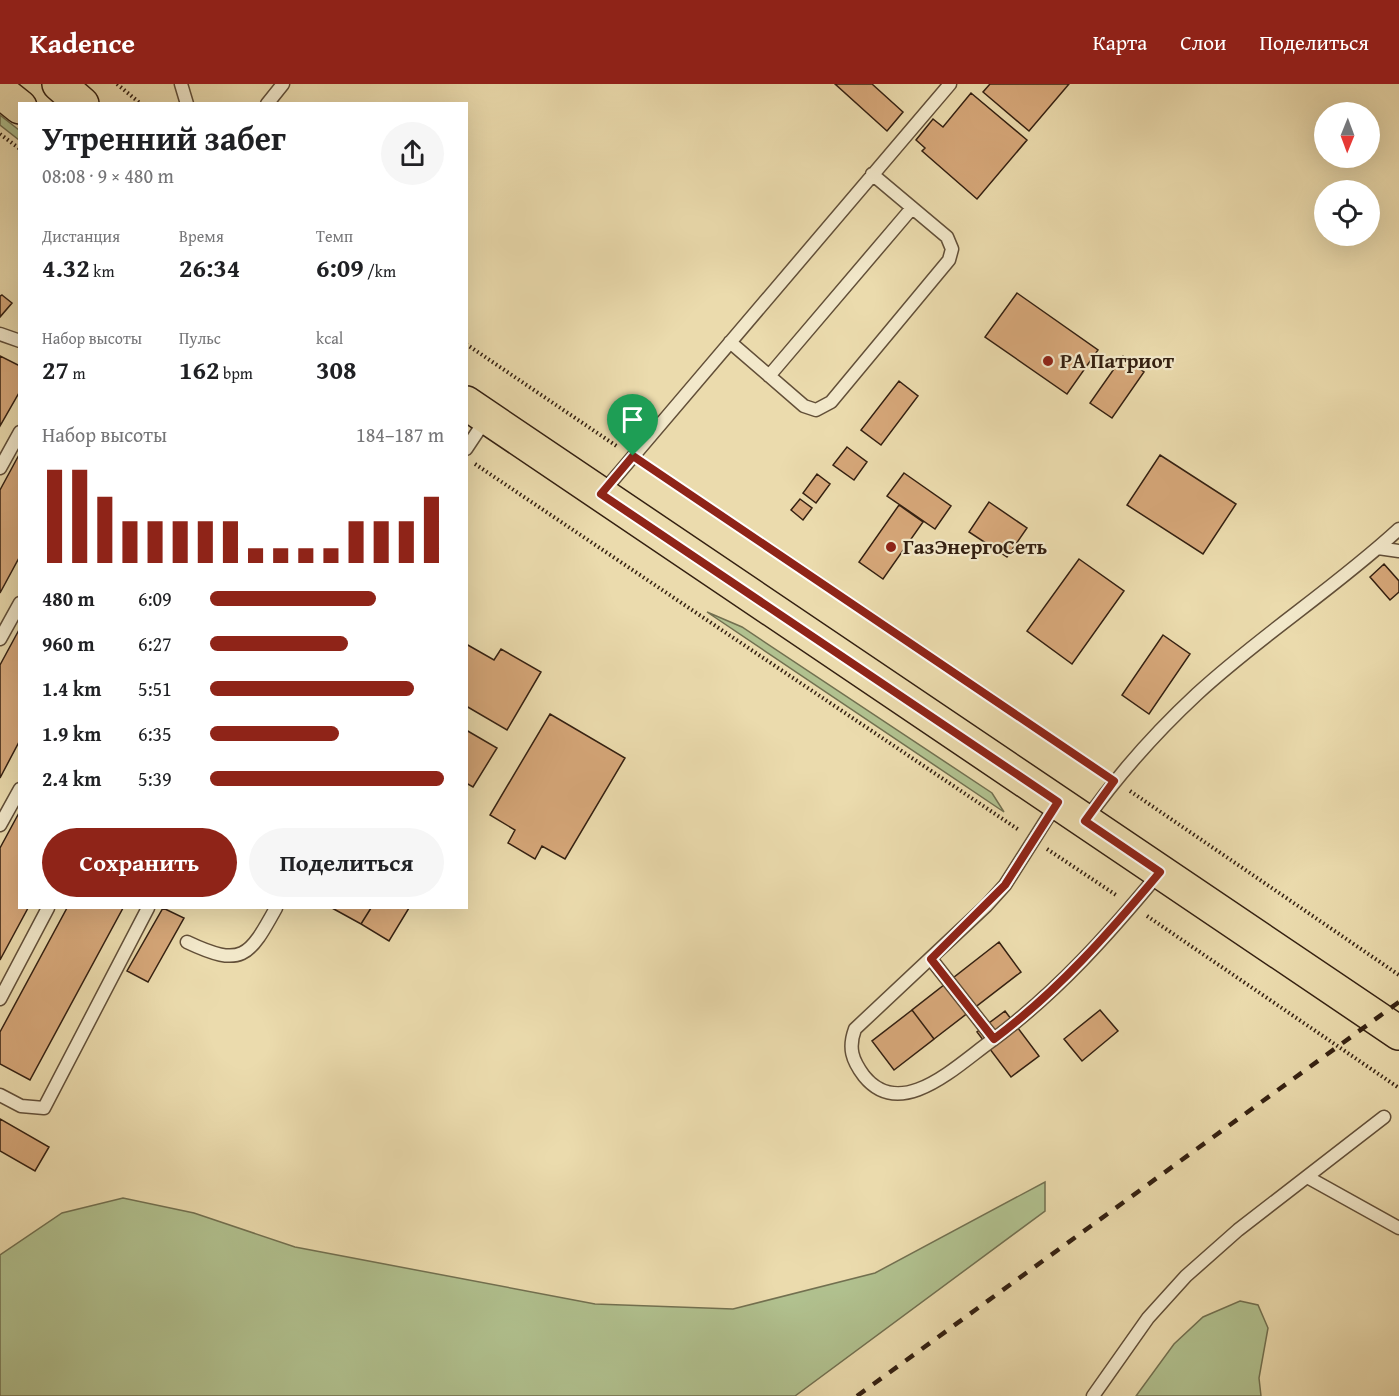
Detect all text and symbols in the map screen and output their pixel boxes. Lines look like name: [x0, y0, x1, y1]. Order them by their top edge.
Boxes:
text: Kadence: [30, 22, 135, 63]
text: Карта: [1093, 27, 1147, 58]
text: Слои: [1180, 27, 1226, 58]
text: Поделиться: [1259, 27, 1369, 58]
north arrow: [1314, 102, 1380, 168]
map controls: [1314, 102, 1380, 246]
text: Утренний забег: [42, 114, 286, 162]
button: share: [381, 122, 444, 185]
text: 08:08 · 9 × 480 m: [42, 161, 174, 190]
button: locate: [1314, 180, 1380, 246]
text: Дистанция: [42, 224, 120, 248]
text: Время: [179, 224, 224, 248]
text: Темп: [316, 224, 353, 248]
text: 4.32: [42, 248, 90, 287]
text: 26:34: [179, 248, 240, 287]
text: 6:09: [316, 248, 364, 287]
text: km: [90, 259, 114, 283]
text: /km: [364, 259, 396, 283]
text: Набор высоты: [42, 326, 142, 350]
text: Пульс: [179, 326, 221, 350]
text: kcal: [316, 326, 343, 350]
place label: РА Патриот: [1060, 345, 1175, 376]
text: 27: [42, 350, 69, 389]
text: 162: [179, 350, 219, 389]
text: 308: [316, 350, 356, 389]
marker: РА Патриот: [1041, 354, 1055, 368]
text: m: [69, 361, 86, 385]
text: bpm: [219, 361, 253, 385]
pin: [607, 394, 658, 456]
icon: arrive: [616, 403, 649, 436]
text: Набор высоты: [42, 420, 167, 449]
text: 184–187 m: [356, 420, 444, 449]
place label: ГазЭнергоСеть: [903, 531, 1047, 562]
marker: ГазЭнергоСеть: [884, 540, 898, 554]
text: 480 m: [42, 584, 95, 613]
text: 6:09: [138, 584, 172, 613]
text: 960 m: [42, 629, 95, 658]
text: 6:27: [138, 629, 172, 658]
text: 1.4 km: [42, 674, 101, 703]
text: 5:51: [138, 674, 172, 703]
text: 1.9 km: [42, 719, 101, 748]
text: 6:35: [138, 719, 172, 748]
text: 2.4 km: [42, 764, 101, 793]
text: 5:39: [138, 764, 172, 793]
button: Сохранить: [42, 828, 237, 897]
button: Поделиться: [249, 828, 444, 897]

